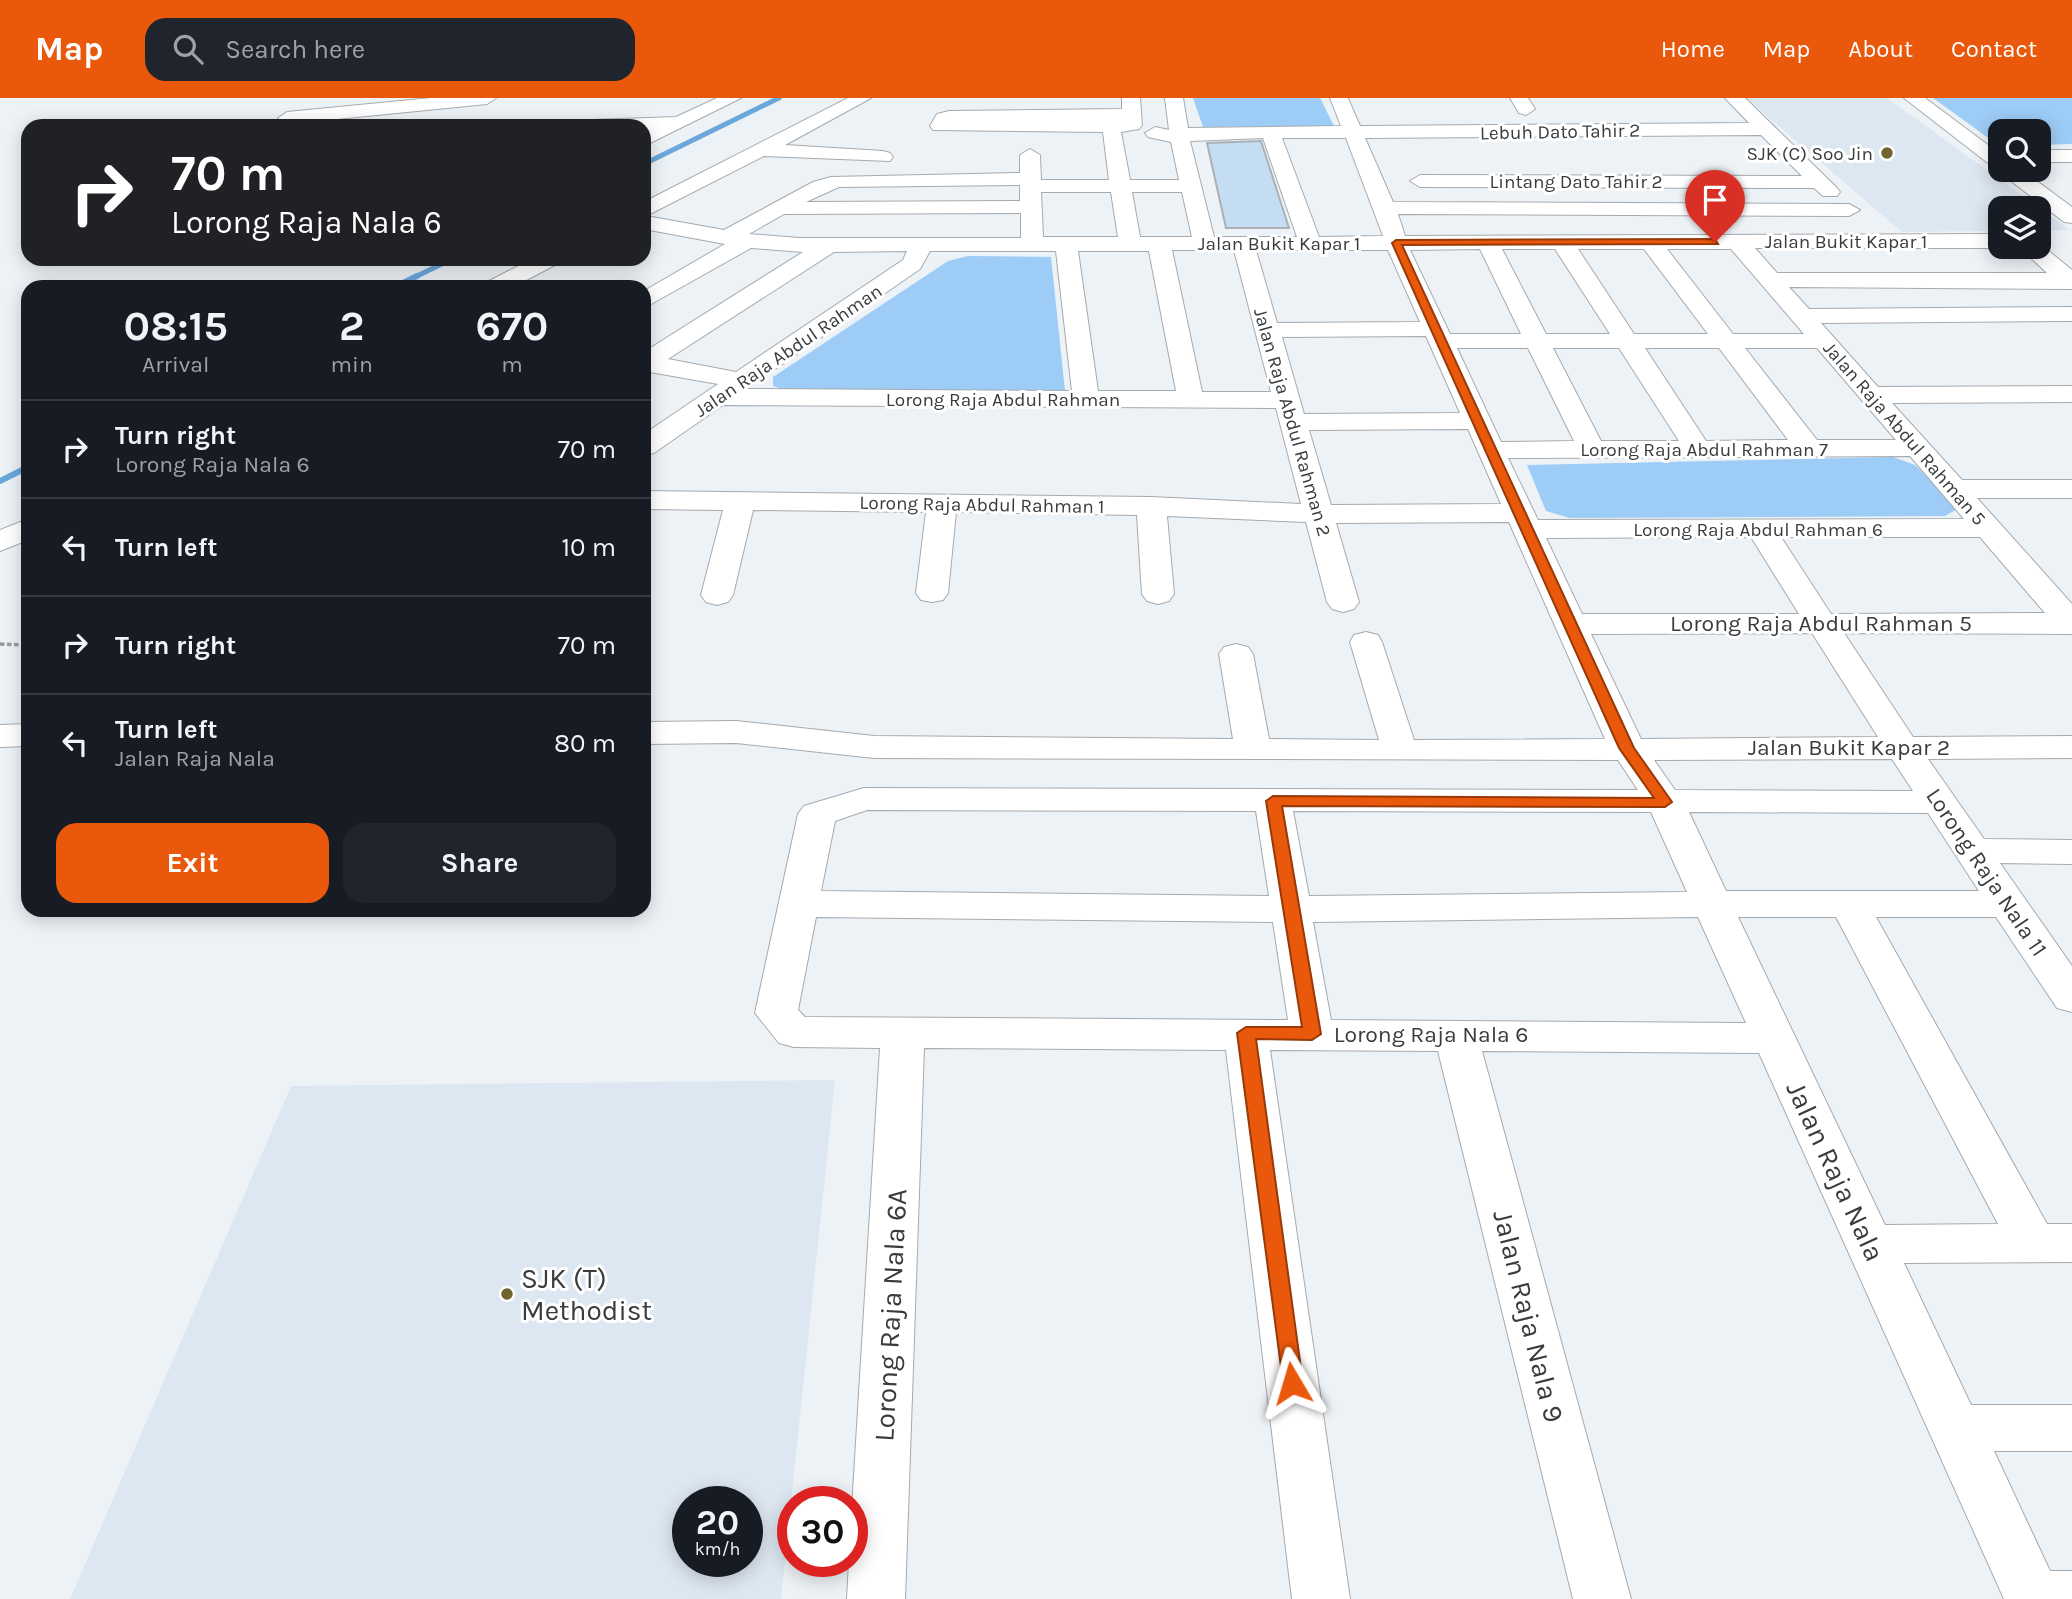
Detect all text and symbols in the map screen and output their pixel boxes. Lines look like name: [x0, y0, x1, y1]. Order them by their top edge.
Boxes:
search box: [145, 18, 635, 81]
text: Map: [35, 30, 103, 68]
icon: search: [169, 30, 207, 68]
text: Search here: [225, 34, 365, 65]
text: Home: [1661, 35, 1725, 63]
text: Map: [1763, 35, 1810, 63]
text: About: [1848, 35, 1913, 63]
text: Contact: [1951, 35, 2037, 63]
map controls: [1988, 119, 2051, 259]
button: search: [1988, 119, 2051, 182]
street label: Lebuh Dato Tahir 2: [1480, 120, 1640, 144]
place label: SJK (C) Soo Jin: [1747, 143, 1873, 165]
text: 70 m: [171, 145, 285, 202]
marker: SJK (C) Soo Jin: [1879, 145, 1895, 161]
icon: right: [56, 147, 147, 238]
pin: [1685, 170, 1745, 242]
street label: Lintang Dato Tahir 2: [1489, 171, 1663, 193]
icon: arrive: [1696, 181, 1734, 219]
button: layers: [1988, 196, 2051, 259]
text: Lorong Raja Nala 6: [171, 204, 442, 241]
street label: Jalan Bukit Kapar 1: [1765, 231, 1927, 253]
street label: Jalan Bukit Kapar 1: [1198, 233, 1360, 255]
street label: Jalan Raja Abdul Rahman: [691, 280, 886, 422]
text: 08:15: [124, 301, 228, 351]
text: 2: [339, 301, 364, 351]
text: 670: [475, 301, 548, 351]
street label: Jalan Raja Abdul Rahman 2: [1249, 306, 1335, 539]
street label: Jalan Raja Abdul Rahman 5: [1818, 337, 1990, 530]
text: Arrival: [142, 351, 209, 378]
text: min: [331, 351, 373, 378]
text: m: [501, 351, 523, 378]
street label: Lorong Raja Abdul Rahman: [886, 389, 1120, 411]
text: Turn right: [115, 420, 236, 451]
icon: right: [56, 430, 94, 468]
text: 70 m: [558, 434, 616, 465]
street label: Lorong Raja Abdul Rahman 7: [1580, 439, 1828, 461]
text: Lorong Raja Nala 6: [115, 451, 310, 478]
street label: Lorong Raja Abdul Rahman 1: [859, 492, 1105, 518]
street label: Lorong Raja Abdul Rahman 6: [1633, 519, 1883, 541]
icon: left: [56, 528, 94, 566]
text: Turn left: [115, 532, 217, 563]
text: 10 m: [561, 532, 616, 563]
street label: Lorong Raja Abdul Rahman 5: [1670, 610, 1972, 637]
icon: right: [56, 626, 94, 664]
text: Turn right: [115, 630, 236, 661]
text: 70 m: [558, 630, 616, 661]
text: Turn left: [115, 714, 217, 745]
icon: left: [56, 724, 94, 762]
text: 80 m: [554, 728, 616, 759]
street label: Jalan Bukit Kapar 2: [1748, 734, 1950, 761]
text: Jalan Raja Nala: [115, 745, 275, 772]
street label: Lorong Raja Nala 11: [1920, 783, 2053, 961]
button: Exit: [56, 823, 329, 903]
button: Share: [343, 823, 616, 903]
street label: Lorong Raja Nala 6: [1334, 1021, 1528, 1048]
street label: Jalan Raja Nala: [1779, 1076, 1892, 1266]
street label: Lorong Raja Nala 6A: [867, 1188, 914, 1442]
street label: Jalan Raja Nala 9: [1486, 1207, 1571, 1426]
place label: SJK (T) Methodist: [521, 1262, 652, 1327]
marker: SJK (T) Methodist: [499, 1286, 515, 1302]
position arrow: [1255, 1346, 1329, 1420]
speed limit sign: 30: [777, 1486, 868, 1577]
text: 20: [696, 1502, 739, 1543]
text: km/h: [695, 1538, 740, 1560]

